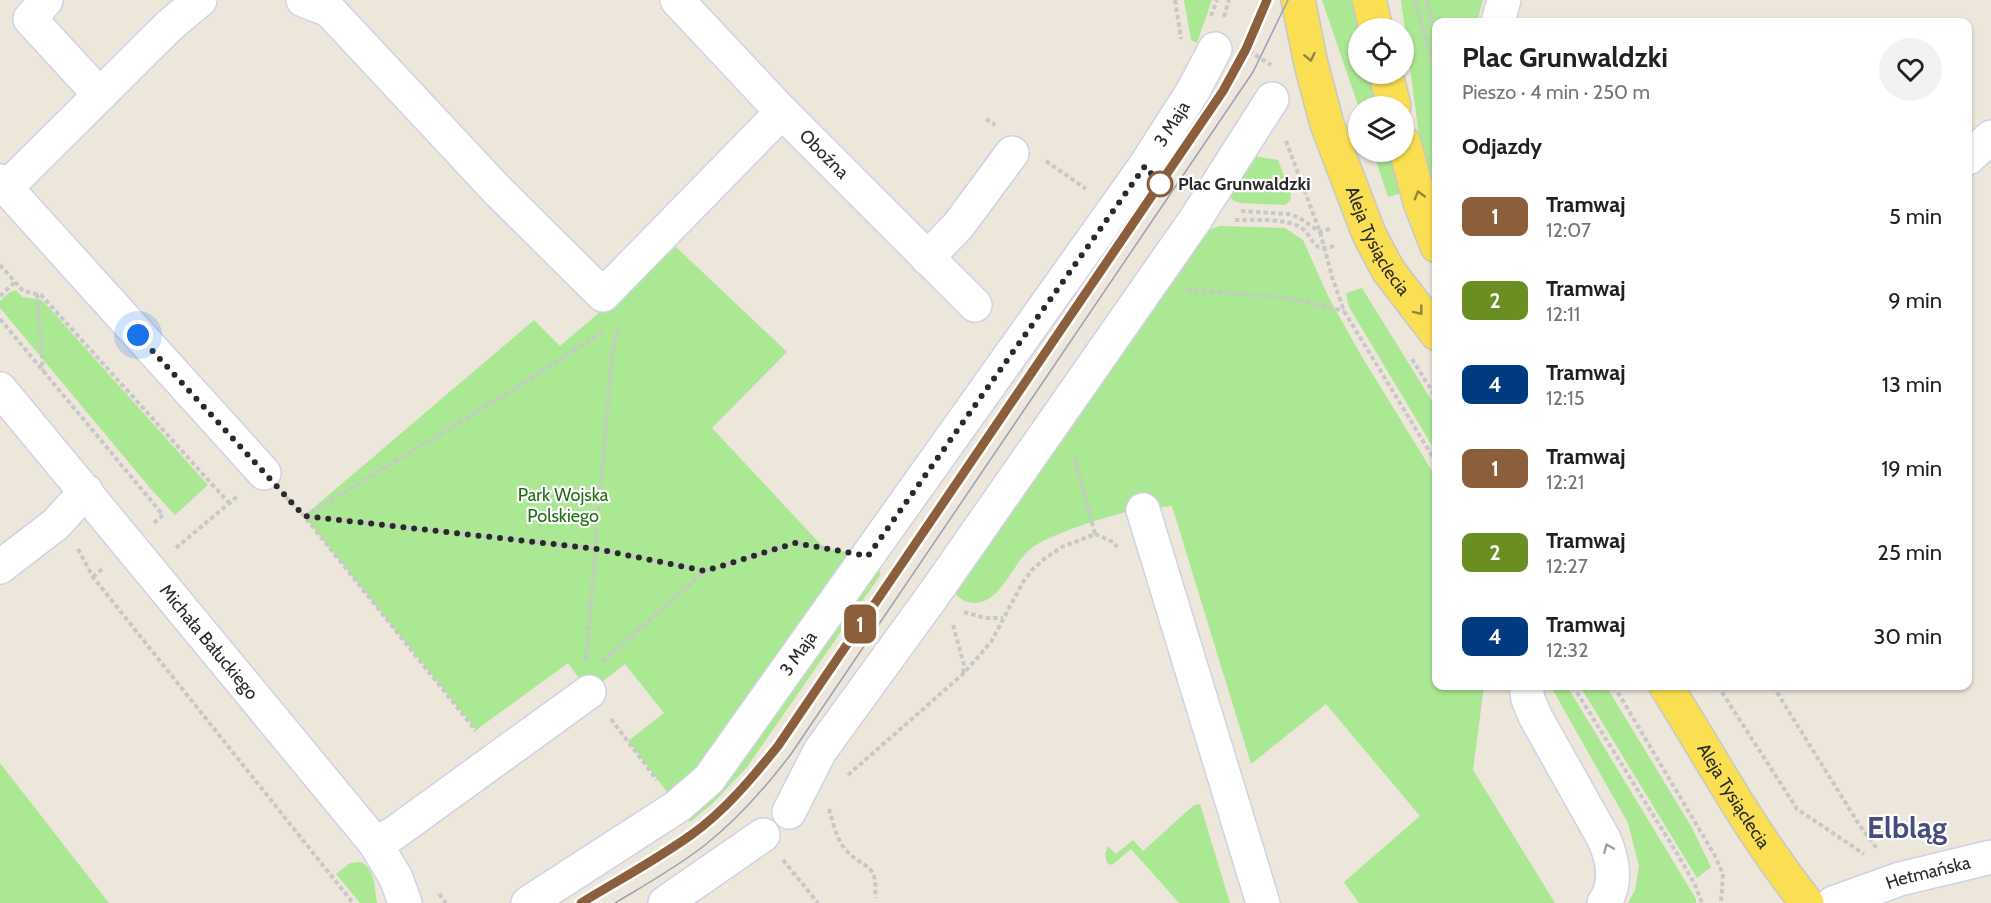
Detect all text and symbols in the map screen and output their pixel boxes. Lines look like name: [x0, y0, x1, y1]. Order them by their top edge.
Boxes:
map controls: [1348, 18, 1414, 162]
button: locate: [1348, 18, 1414, 84]
button: heart: [1879, 38, 1942, 101]
text: Plac Grunwaldzki: [1462, 40, 1668, 74]
one-way arrow: [1302, 52, 1315, 62]
text: Pieszo · 4 min · 250 m: [1462, 80, 1650, 104]
button: layers: [1348, 96, 1414, 162]
street label: 3 Maja: [1149, 97, 1195, 151]
street label: Oboźna: [795, 125, 854, 184]
text: Odjazdy: [1462, 133, 1542, 160]
marker: Plac Grunwaldzki: [1147, 171, 1173, 197]
place label: Plac Grunwaldzki: [1178, 173, 1310, 195]
street label: Aleja Tysiąclecia: [1341, 183, 1415, 300]
one-way arrow: [1413, 190, 1426, 200]
text: Tramwaj: [1546, 191, 1625, 218]
text: 5 min: [1889, 203, 1942, 230]
text: 1: [1491, 204, 1499, 229]
text: 12:07: [1546, 218, 1591, 242]
text: Tramwaj: [1546, 275, 1625, 302]
text: 9 min: [1888, 287, 1942, 314]
text: 2: [1489, 288, 1501, 313]
text: 12:11: [1546, 302, 1580, 326]
one-way arrow: [1412, 304, 1423, 315]
your location: [123, 320, 153, 350]
text: Tramwaj: [1546, 359, 1625, 386]
text: 13 min: [1882, 371, 1942, 398]
text: 4: [1488, 372, 1502, 397]
text: 12:15: [1546, 386, 1585, 410]
text: Tramwaj: [1546, 443, 1625, 470]
text: 19 min: [1881, 455, 1942, 482]
text: 1: [1491, 456, 1499, 481]
text: 12:21: [1546, 470, 1584, 494]
park label: Park Wojska Polskiego: [518, 484, 609, 527]
text: Tramwaj: [1546, 527, 1625, 554]
text: 25 min: [1877, 539, 1942, 566]
text: 2: [1489, 540, 1501, 565]
text: 12:27: [1546, 554, 1588, 578]
street label: Michała Bałuckiego: [155, 580, 263, 704]
line badge: 1: [840, 604, 880, 644]
text: Tramwaj: [1546, 611, 1625, 638]
text: 1: [856, 612, 864, 637]
text: 30 min: [1874, 623, 1942, 650]
text: 4: [1488, 624, 1502, 649]
street label: 3 Maja: [775, 626, 822, 680]
text: 12:32: [1546, 638, 1588, 662]
street label: Aleja Tysiąclecia: [1692, 739, 1775, 853]
district label: Elbląg: [1867, 809, 1947, 846]
one-way arrow: [1603, 843, 1615, 854]
street label: Hetmańska: [1883, 851, 1973, 894]

